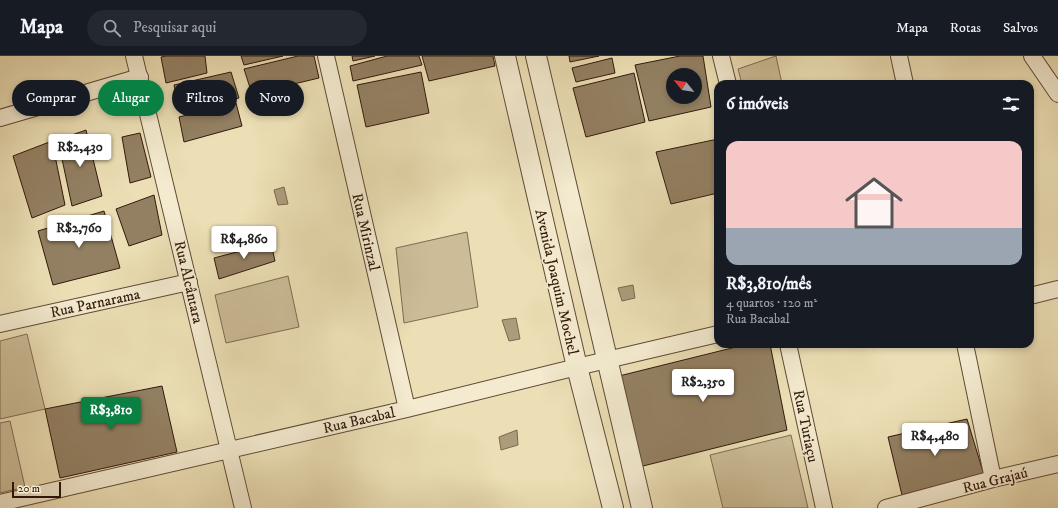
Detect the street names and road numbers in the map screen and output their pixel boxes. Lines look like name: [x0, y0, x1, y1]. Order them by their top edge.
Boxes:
street label: Rua Mirinzal: [347, 191, 384, 273]
street label: Avenida Joaquim Mochel: [531, 207, 583, 357]
street label: Rua Alcântara: [170, 239, 207, 326]
street label: Rua Parnarama: [48, 285, 142, 322]
street label: Rua Turiaçu: [789, 388, 822, 464]
street label: Rua Bacabal: [321, 403, 397, 438]
street label: Rua Grajaú: [961, 463, 1030, 498]

